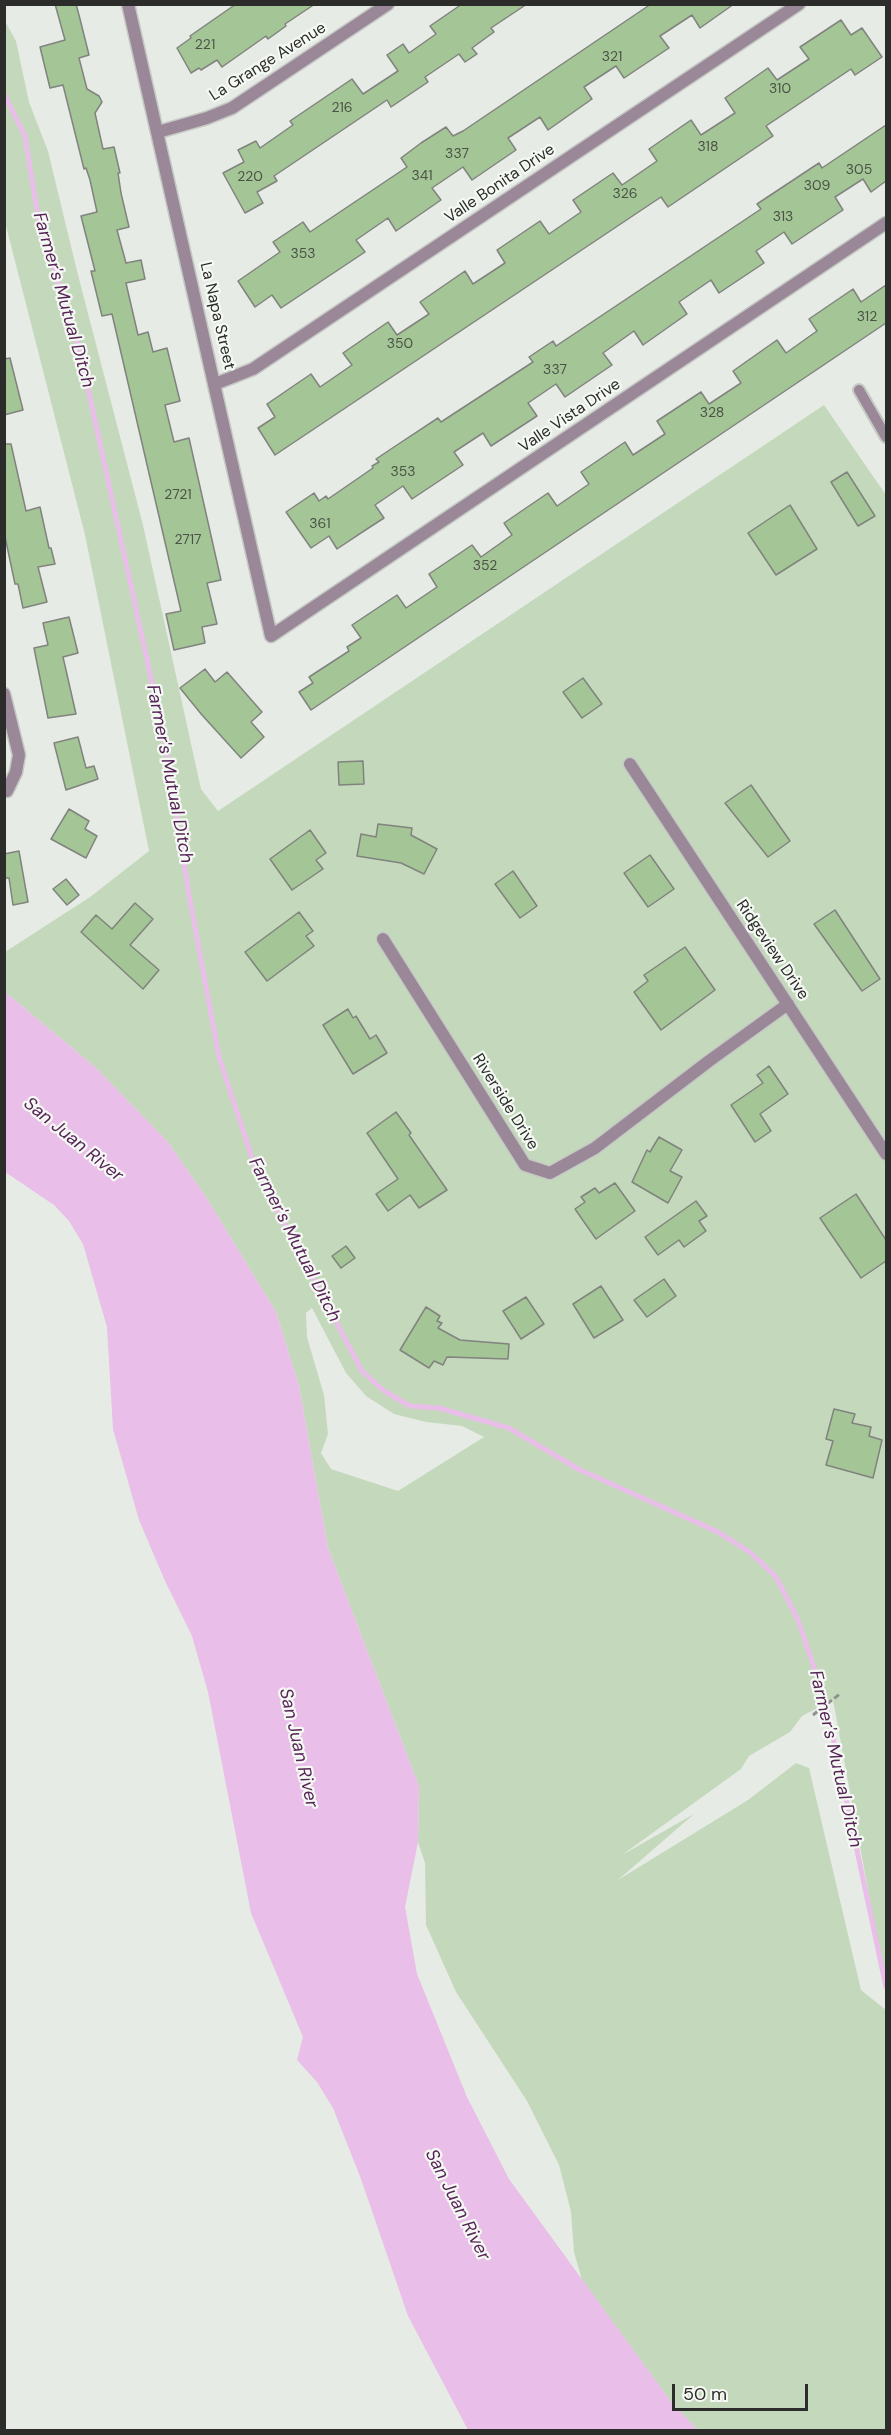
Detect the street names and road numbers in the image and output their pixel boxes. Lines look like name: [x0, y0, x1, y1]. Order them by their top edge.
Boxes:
street label: La Grange Avenue: [206, 18, 330, 106]
street label: Valle Bonita Drive: [441, 140, 559, 228]
street label: La Napa Street: [195, 261, 239, 371]
street label: Valle Vista Drive: [516, 375, 624, 457]
street label: Ridgeview Drive: [732, 896, 812, 1004]
street label: Riverside Drive: [468, 1050, 542, 1154]

